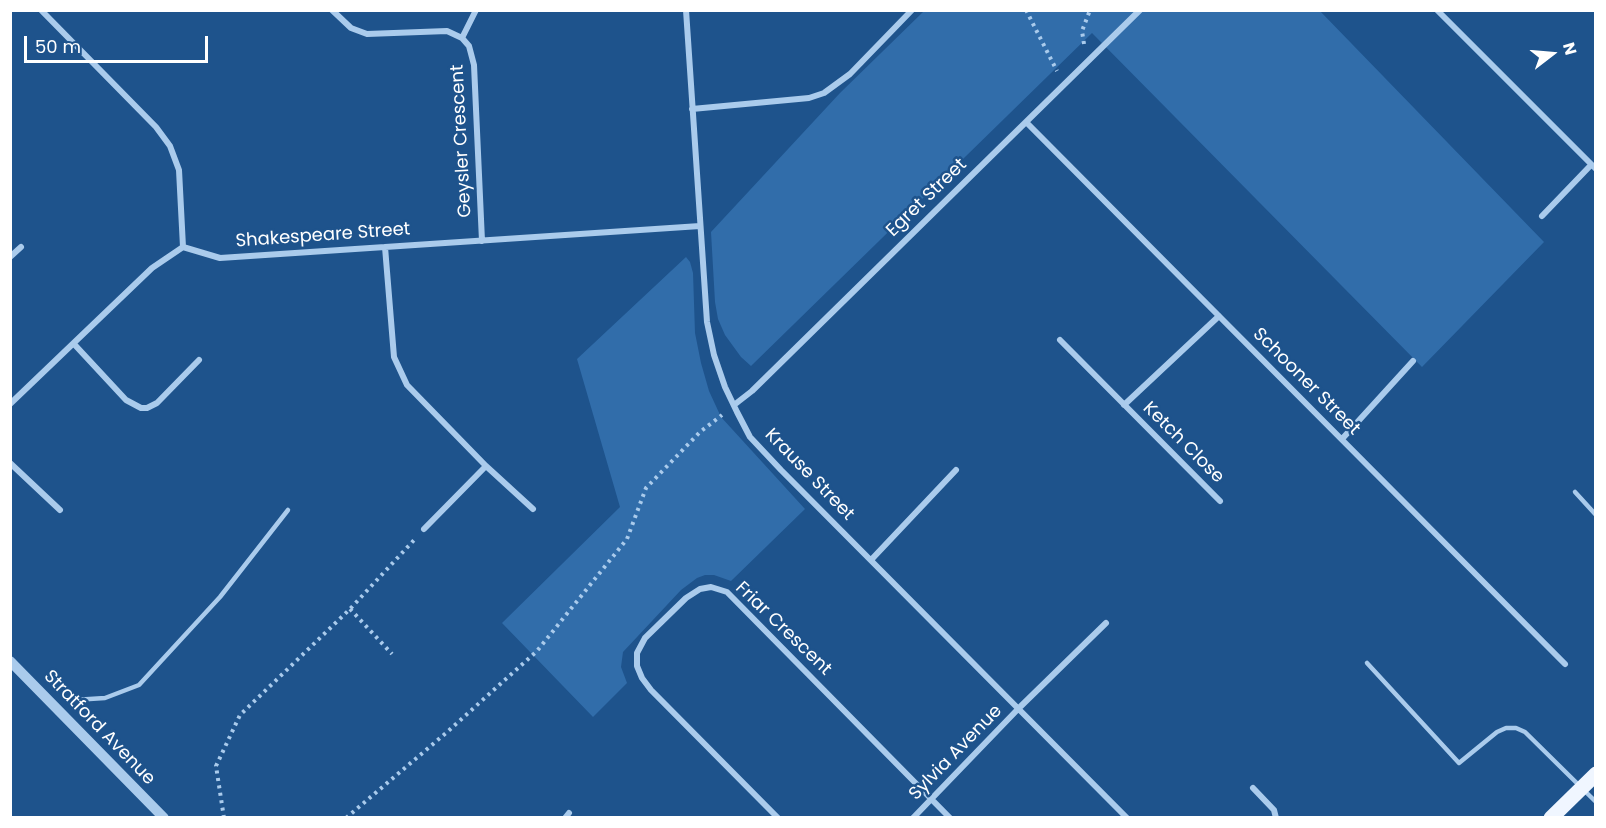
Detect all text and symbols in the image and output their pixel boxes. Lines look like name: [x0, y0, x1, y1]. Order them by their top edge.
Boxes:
scale bar: [27, 24, 212, 62]
north arrow: [1522, 24, 1582, 84]
text: 50 m: [35, 34, 81, 59]
text: N: [1557, 40, 1582, 58]
street label: Geysler Crescent: [447, 64, 477, 218]
street label: Egret Street: [882, 154, 972, 242]
street label: Shakespeare Street: [235, 219, 411, 253]
street label: Schooner Street: [1248, 324, 1364, 440]
street label: Ketch Close: [1138, 398, 1228, 488]
street label: Krause Street: [760, 425, 858, 525]
street label: Friar Crescent: [730, 578, 836, 680]
street label: Stratford Avenue: [39, 666, 159, 790]
street label: Sylvia Avenue: [905, 701, 1007, 805]

